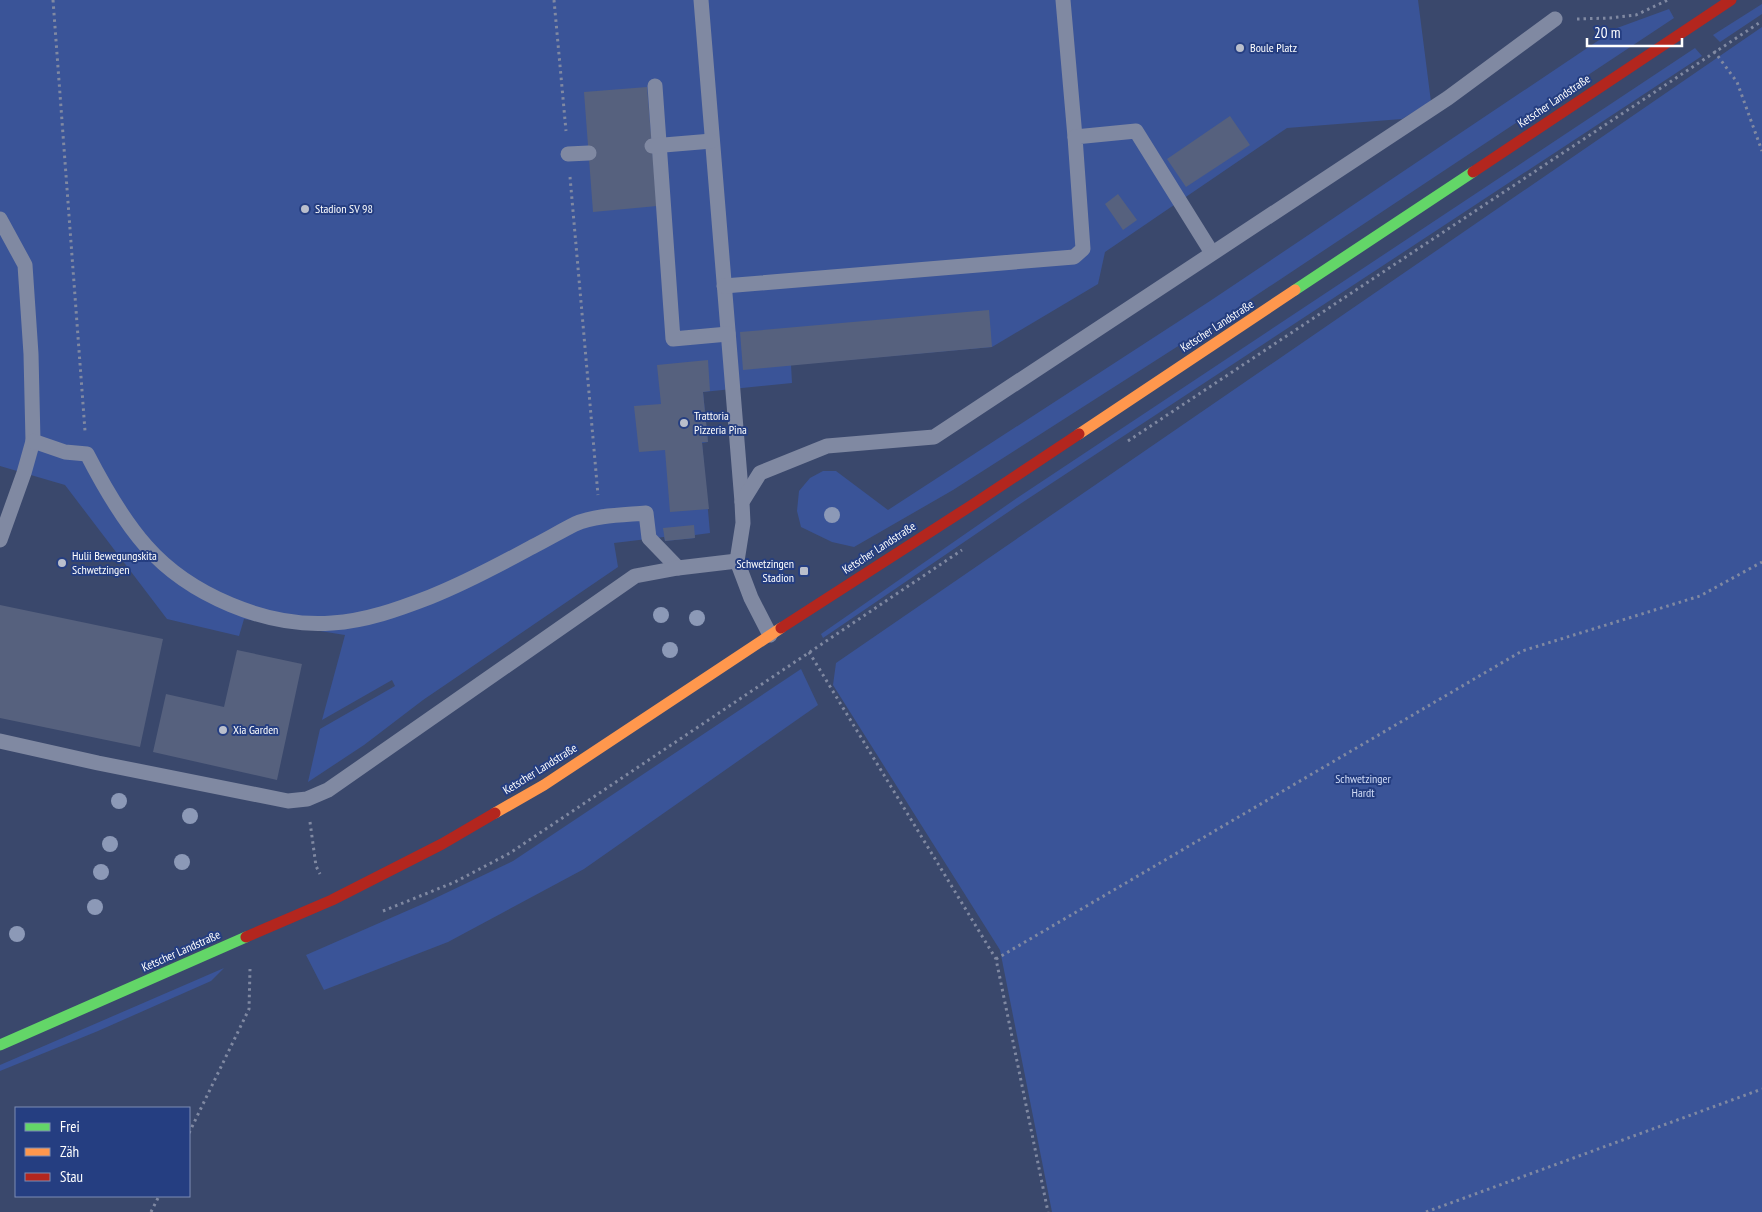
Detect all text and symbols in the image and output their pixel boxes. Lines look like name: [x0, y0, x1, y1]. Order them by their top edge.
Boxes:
scale bar: [1587, 15, 1682, 47]
text: 20 m: [1594, 23, 1620, 42]
place label: Boule Platz: [1250, 40, 1297, 55]
marker: Boule Platz: [1234, 42, 1246, 54]
street label: Ketscher Landstraße: [1515, 71, 1593, 130]
place label: Stadion SV 98: [315, 201, 373, 216]
marker: Stadion SV 98: [299, 203, 311, 215]
street label: Ketscher Landstraße: [1177, 296, 1256, 355]
place label: Trattoria Pizzeria Pina: [694, 408, 747, 437]
marker: Trattoria Pizzeria Pina: [678, 417, 690, 429]
street label: Ketscher Landstraße: [839, 518, 918, 577]
place label: Hulii Bewegungskita Schwetzingen: [72, 548, 157, 577]
place label: Schwetzingen Stadion: [736, 556, 794, 585]
marker: Hulii Bewegungskita Schwetzingen: [56, 557, 68, 569]
marker: Schwetzingen Stadion: [798, 565, 810, 577]
place label: Xia Garden: [233, 722, 278, 737]
marker: Xia Garden: [217, 724, 229, 736]
street label: Ketscher Landstraße: [500, 740, 580, 797]
park label: Schwetzinger Hardt: [1335, 771, 1391, 800]
street label: Ketscher Landstraße: [139, 927, 222, 975]
legend: [15, 1107, 190, 1197]
text: Frei: [60, 1117, 80, 1136]
text: Zäh: [60, 1142, 79, 1161]
text: Stau: [60, 1167, 83, 1186]

